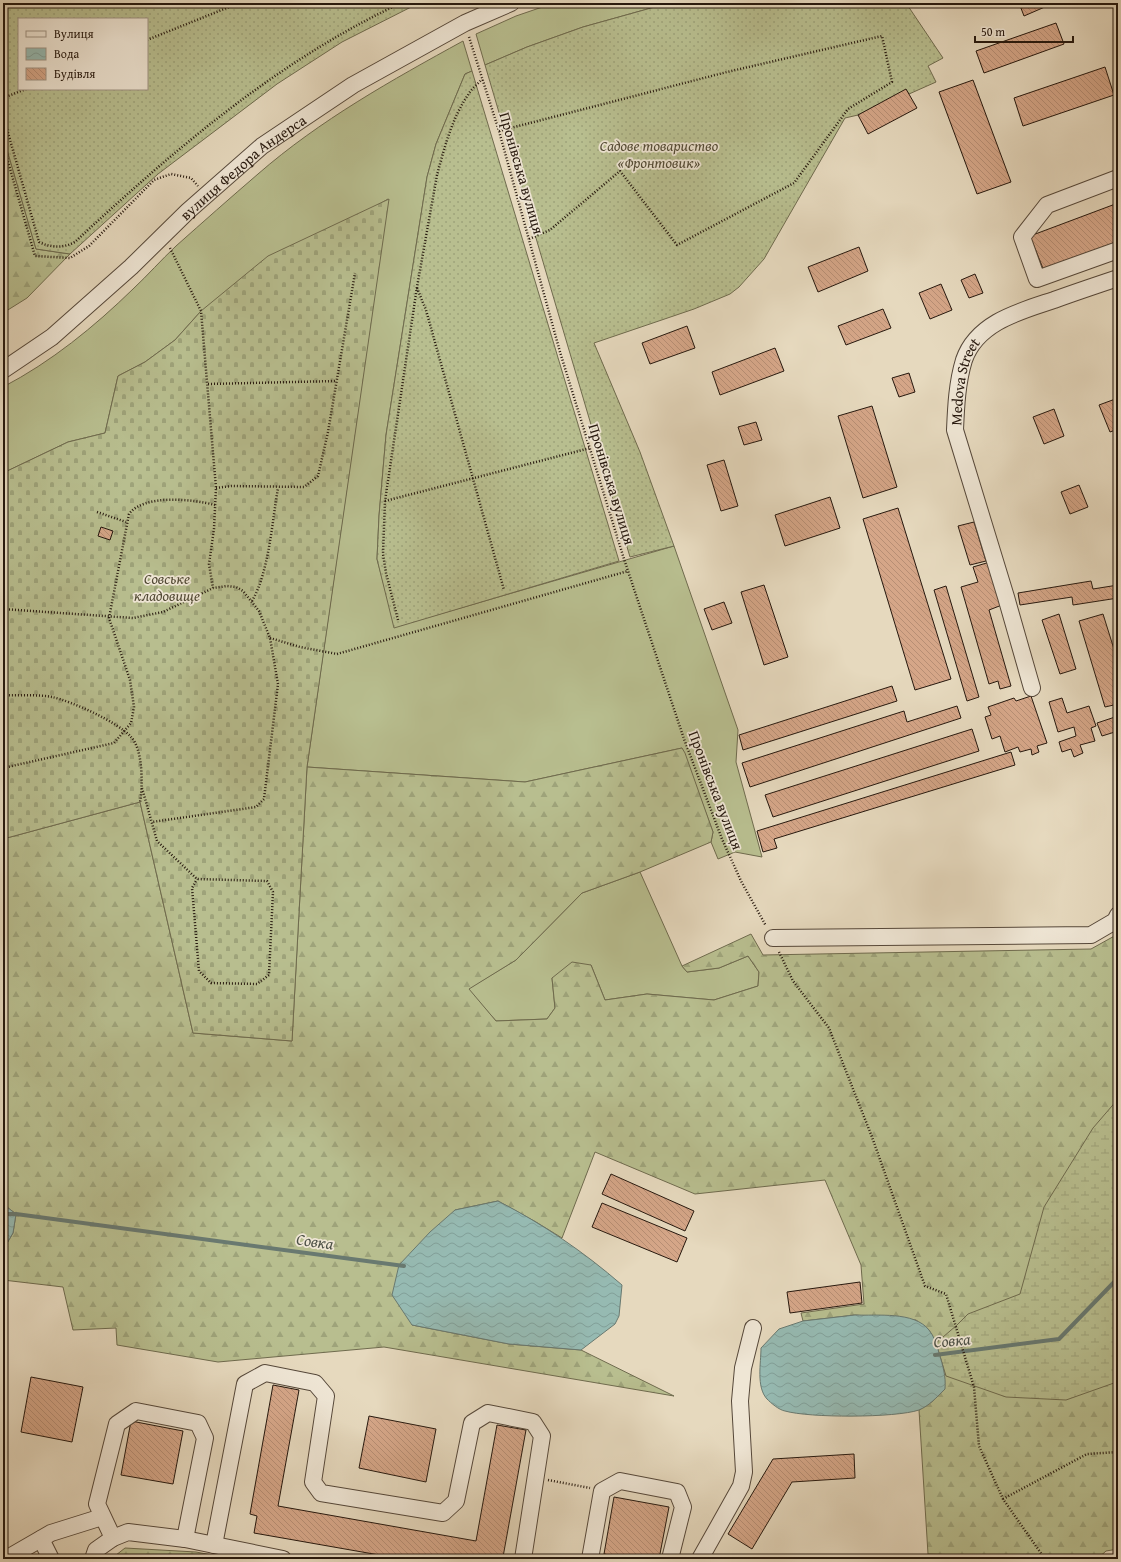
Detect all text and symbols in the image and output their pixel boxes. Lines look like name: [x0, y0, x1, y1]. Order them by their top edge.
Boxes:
legend: [18, 18, 148, 90]
scale bar: [975, 18, 1073, 44]
text: 50 m: [981, 23, 1005, 40]
text: Вулиця: [54, 25, 94, 42]
text: Вода: [54, 45, 79, 62]
text: Будівля: [54, 65, 95, 82]
street label: вулиця Федора Андерса: [175, 109, 311, 224]
street label: Пронівська вулиця: [495, 110, 550, 237]
park label: Садове товариство «Фронтовик»: [600, 135, 719, 173]
street label: Medova Street: [945, 332, 985, 426]
street label: Пронівська вулиця: [584, 421, 641, 548]
park label: Совське кладовище: [134, 568, 200, 606]
street label: Пронівська вулиця: [684, 727, 749, 853]
water label: Совка: [295, 1227, 336, 1256]
water label: Совка: [933, 1326, 972, 1354]

